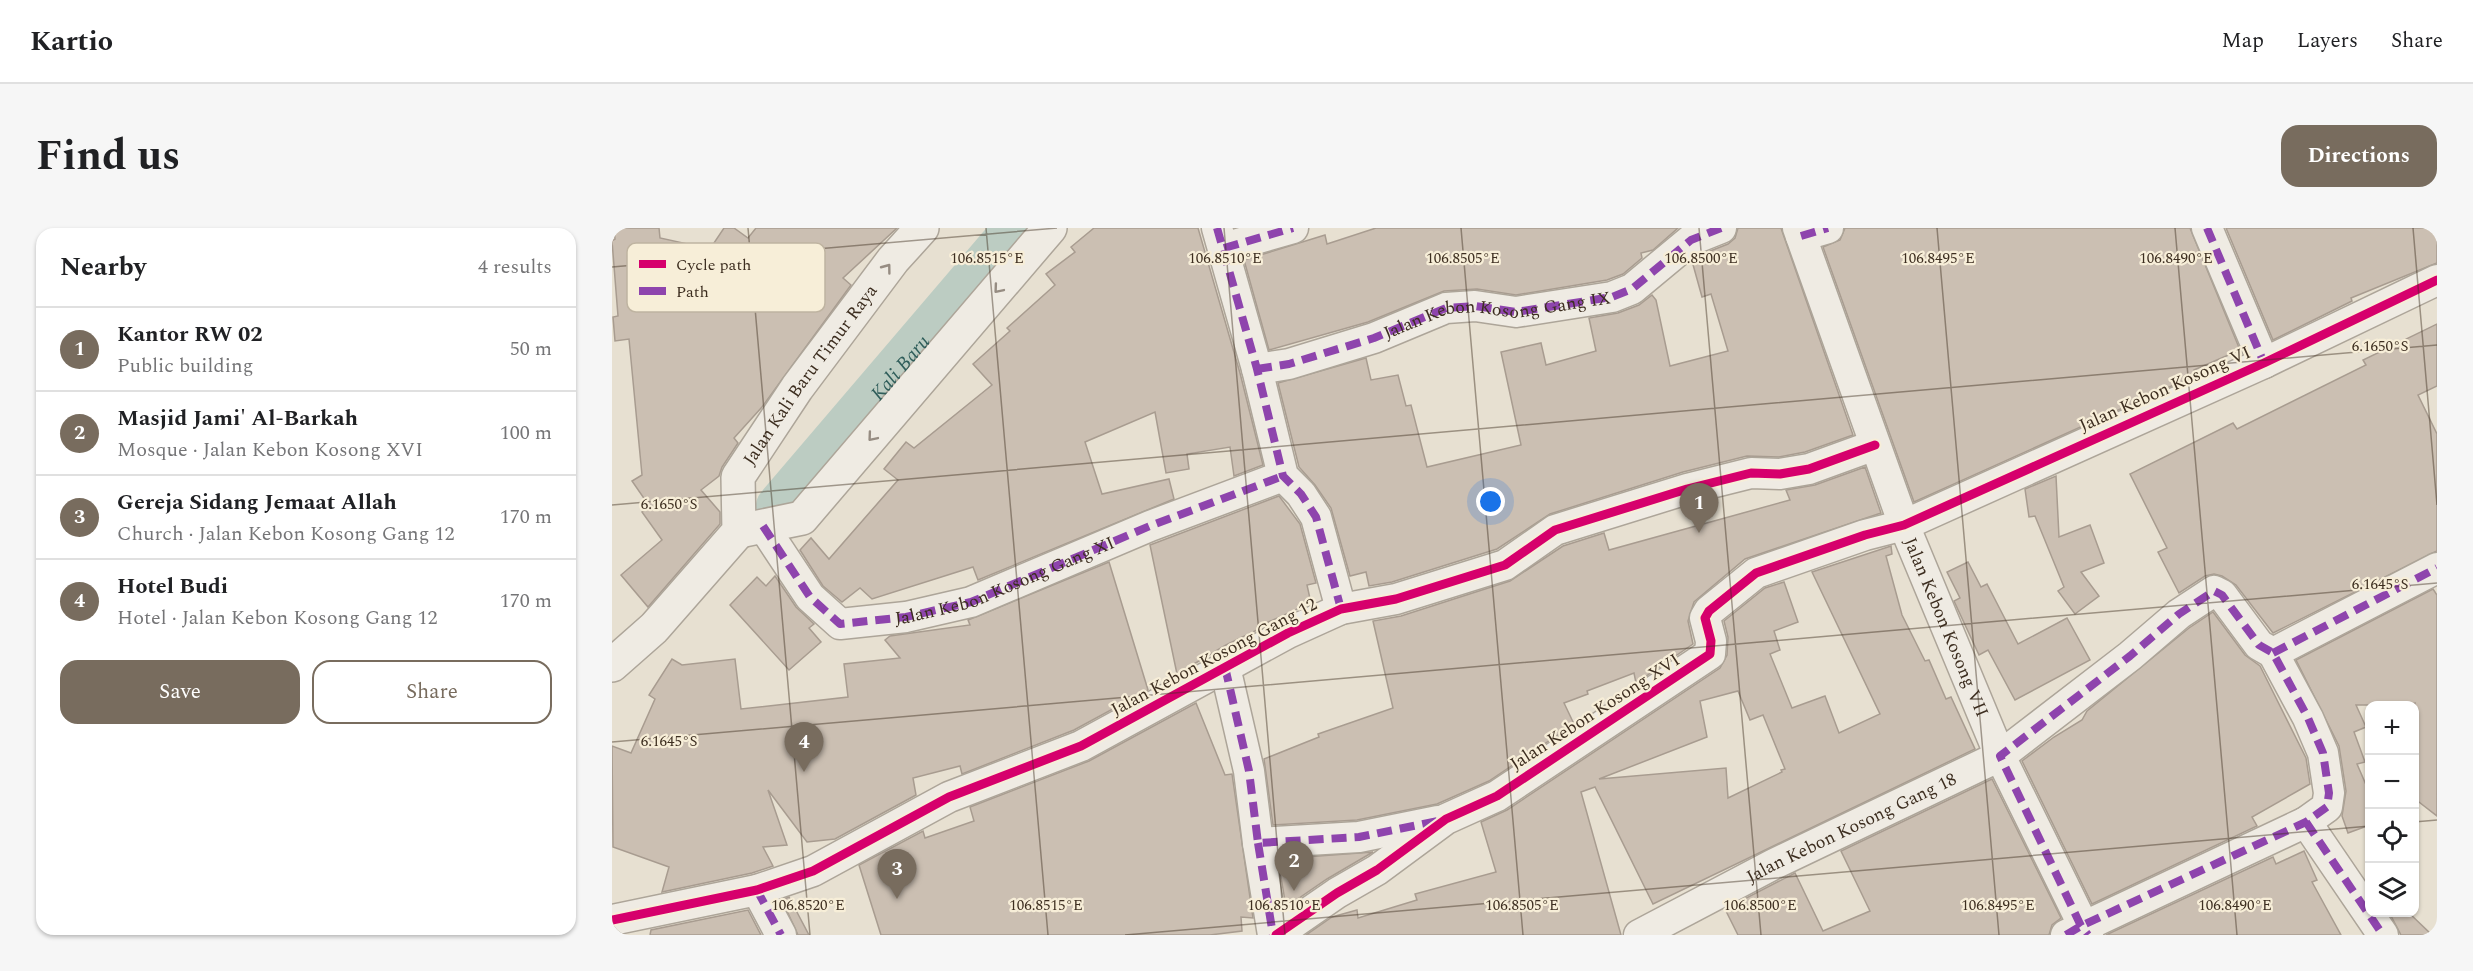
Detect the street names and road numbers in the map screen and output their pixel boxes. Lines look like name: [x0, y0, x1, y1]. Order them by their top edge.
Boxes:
street label: Jalan Kali Baru Timur Raya: [736, 278, 884, 471]
street label: Jalan Kebon Kosong Gang IX: [1379, 284, 1613, 346]
street label: Jalan Kebon Kosong VI: [2075, 339, 2255, 439]
street label: Jalan Kebon Kosong Gang XI: [893, 529, 1119, 632]
street label: Jalan Kebon Kosong VII: [1897, 533, 1996, 721]
street label: Jalan Kebon Kosong Gang 12: [1106, 591, 1322, 723]
street label: Jalan Kebon Kosong XVI: [1505, 647, 1685, 777]
street label: Jalan Kebon Kosong Gang 18: [1741, 765, 1961, 890]

